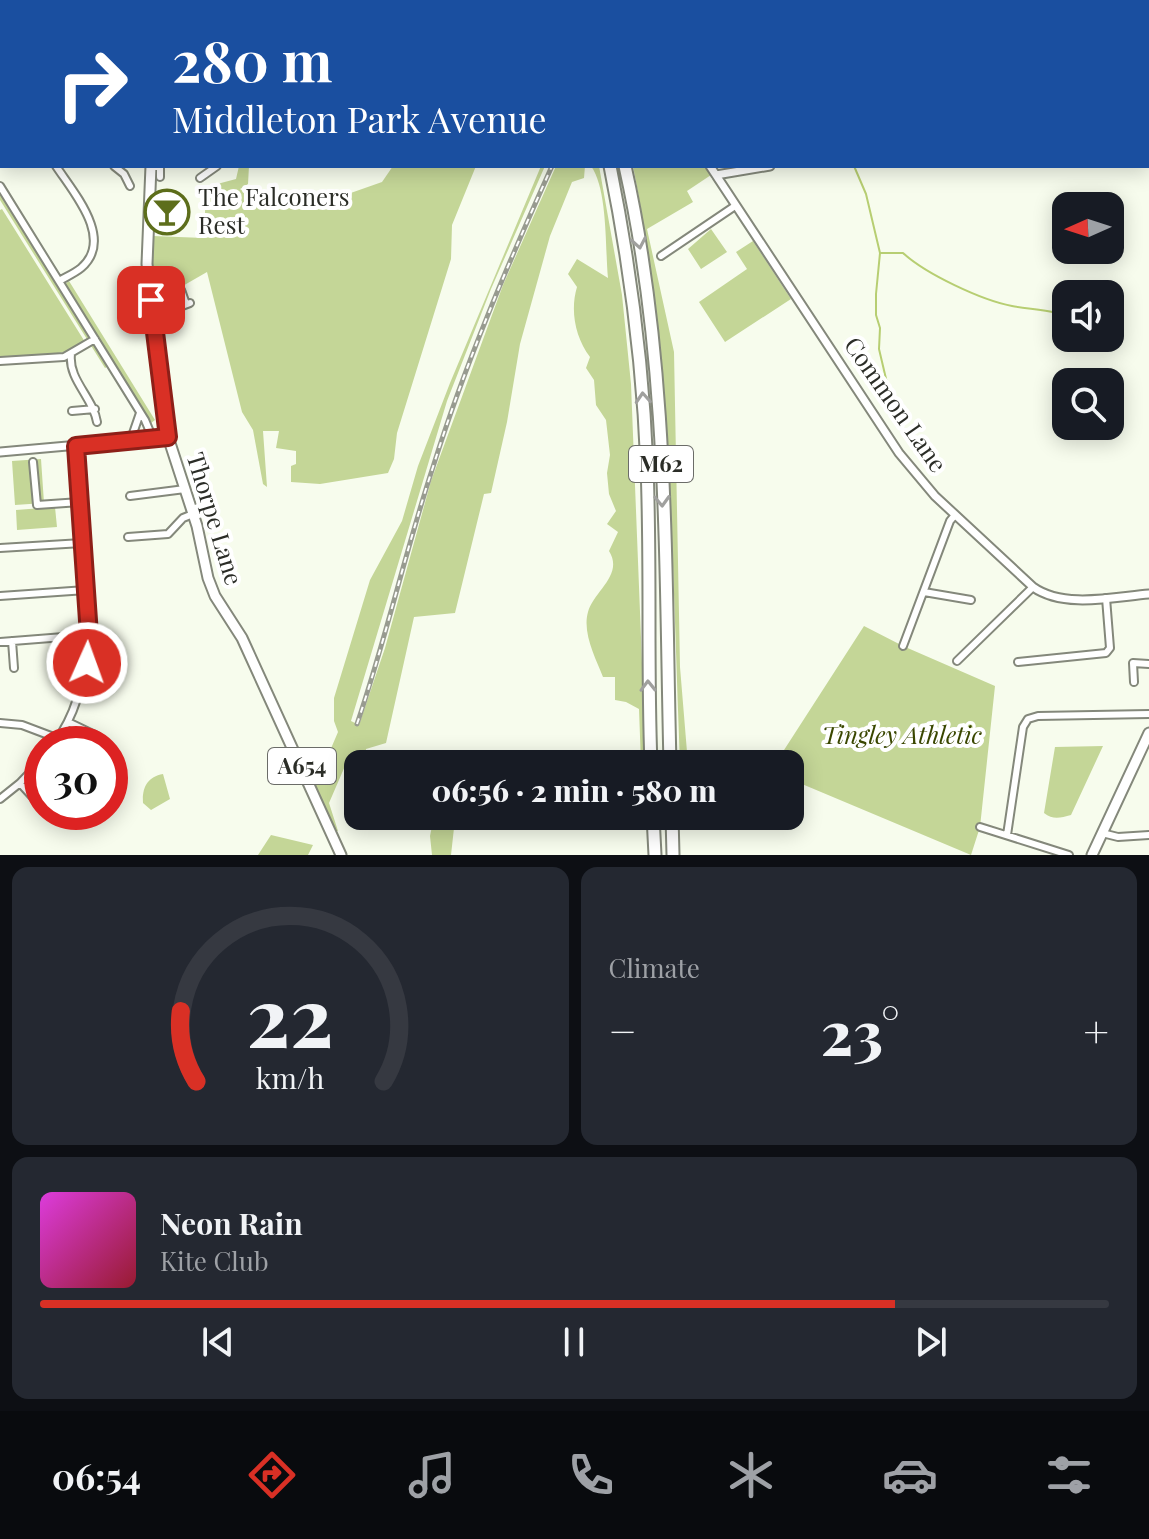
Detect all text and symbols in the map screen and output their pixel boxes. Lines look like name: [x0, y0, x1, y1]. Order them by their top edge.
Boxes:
text: 280 m: [172, 22, 333, 97]
icon: right: [40, 32, 144, 136]
text: Middleton Park Avenue: [172, 94, 547, 142]
place label: The Falconers Rest: [198, 180, 350, 240]
bar icon: The Falconers Rest: [143, 188, 191, 236]
north arrow: [1052, 192, 1124, 264]
map controls: [1052, 192, 1124, 440]
one-way arrow: [630, 236, 647, 249]
pin: [117, 266, 185, 334]
icon: arrive: [129, 278, 173, 322]
button: sound: [1052, 280, 1124, 352]
street label: Common Lane: [838, 330, 955, 478]
button: search: [1052, 368, 1124, 440]
one-way arrow: [635, 391, 652, 404]
road number: M62: [629, 446, 693, 482]
street label: Thorpe Lane: [181, 448, 251, 589]
one-way arrow: [653, 495, 671, 508]
position arrow: [45, 621, 129, 705]
one-way arrow: [639, 679, 657, 692]
park label: Tingley Athletic: [822, 718, 983, 750]
speed limit sign: 30: [24, 726, 128, 830]
road number: A654: [268, 748, 336, 784]
text: 06:56 · 2 min · 580 m: [431, 770, 717, 810]
text: Climate: [609, 950, 700, 985]
text: 22: [247, 958, 334, 1069]
text: 23°: [821, 990, 899, 1070]
text: −: [609, 1000, 637, 1059]
text: +: [1083, 1000, 1109, 1059]
text: km/h: [256, 1058, 325, 1096]
text: Neon Rain: [160, 1203, 303, 1243]
text: Kite Club: [160, 1243, 269, 1278]
icon: previous: [196, 1320, 240, 1364]
icon: pause: [552, 1320, 596, 1364]
icon: next: [909, 1320, 953, 1364]
icon: directions: [244, 1447, 300, 1503]
icon: music: [404, 1447, 460, 1503]
icon: phone: [563, 1447, 619, 1503]
icon: climate: [723, 1447, 779, 1503]
icon: car: [882, 1447, 938, 1503]
icon: filters: [1041, 1447, 1097, 1503]
text: 06:54: [52, 1451, 141, 1499]

